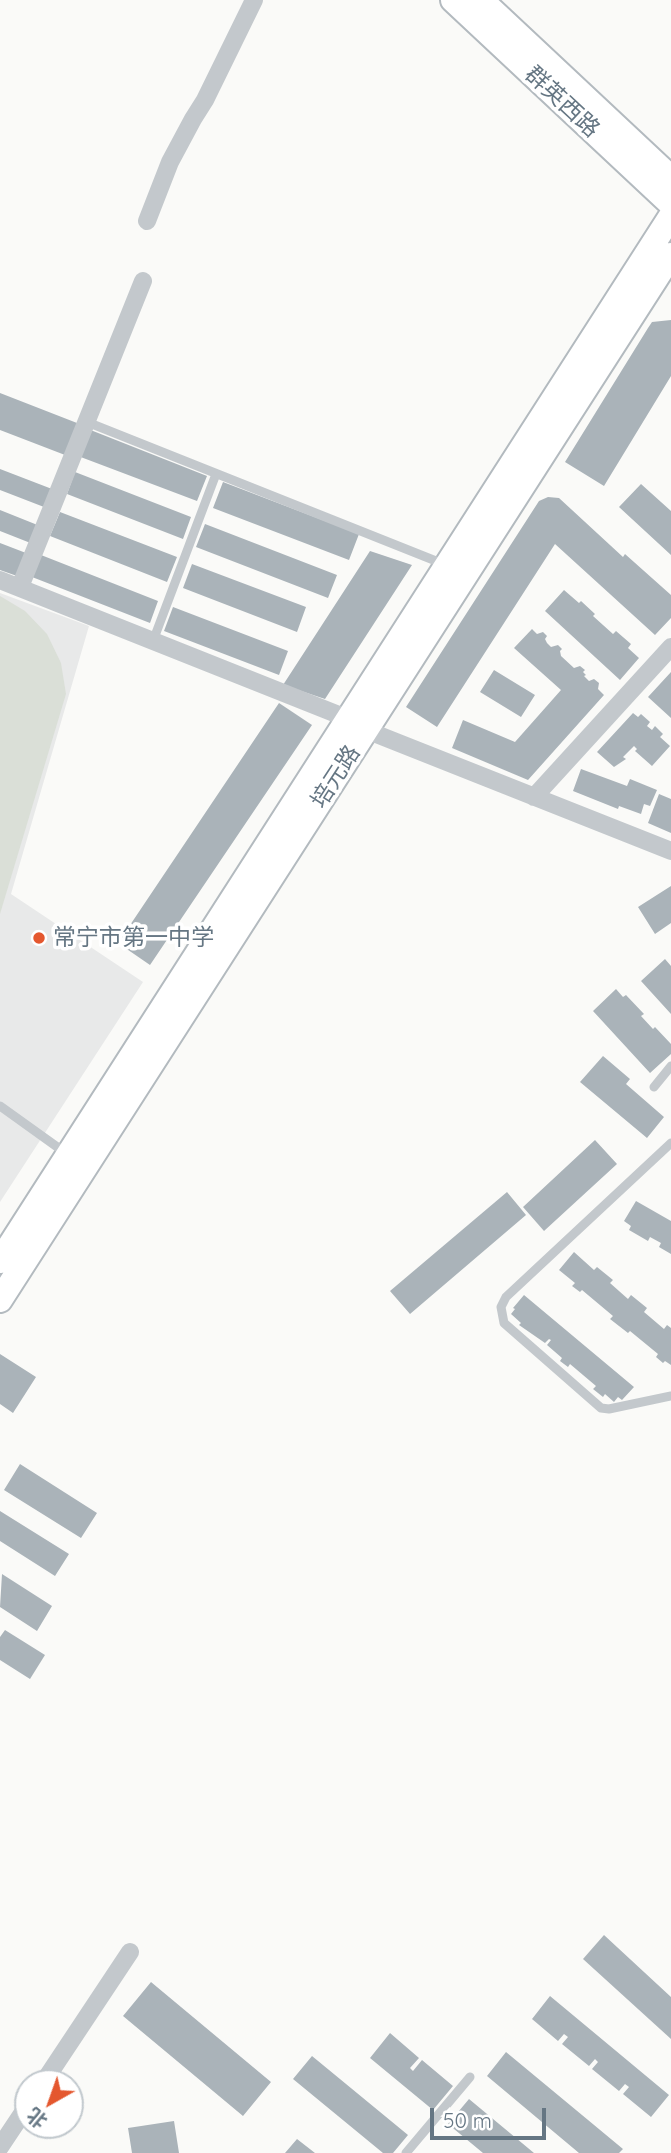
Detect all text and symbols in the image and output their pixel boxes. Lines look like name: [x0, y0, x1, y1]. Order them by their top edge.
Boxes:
street label: 群英西路: [519, 61, 605, 143]
street label: 培元路: [306, 741, 366, 813]
place label: 常宁市第一中学: [53, 924, 214, 952]
marker: 常宁市第一中学: [31, 930, 47, 946]
north arrow: [14, 2069, 84, 2139]
scale bar: [433, 2094, 548, 2138]
text: 北: [22, 2103, 52, 2134]
text: 50 m: [443, 2107, 492, 2133]

